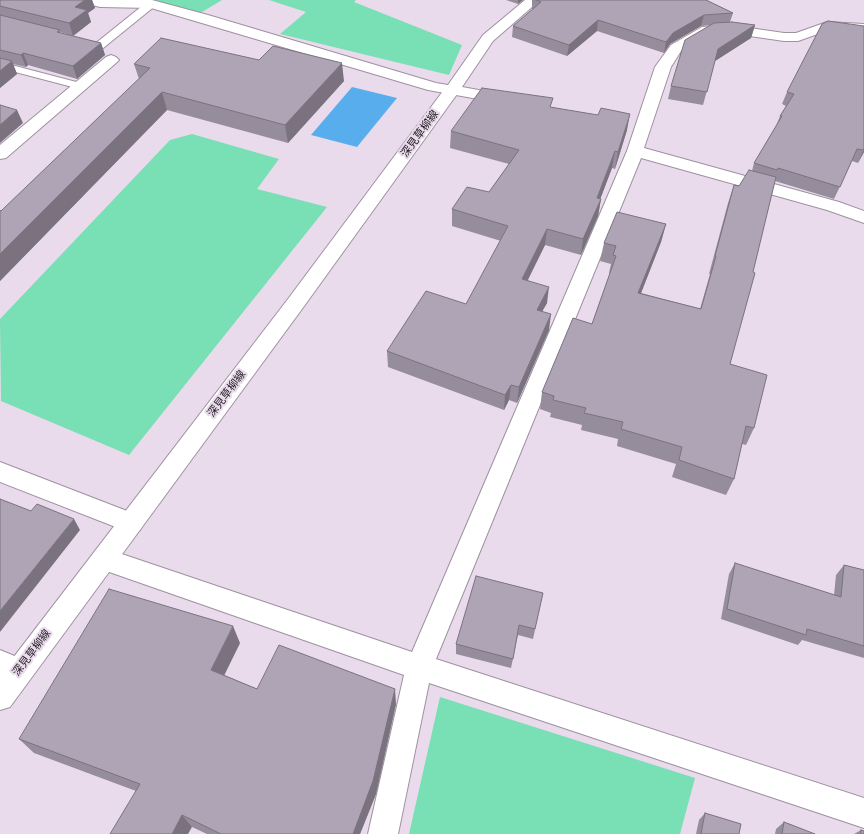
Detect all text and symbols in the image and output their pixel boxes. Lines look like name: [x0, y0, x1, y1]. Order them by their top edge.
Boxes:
street label: 深見草柳線: [398, 108, 442, 160]
street label: 深見草柳線: [205, 368, 249, 420]
street label: 深見草柳線: [10, 627, 54, 679]

